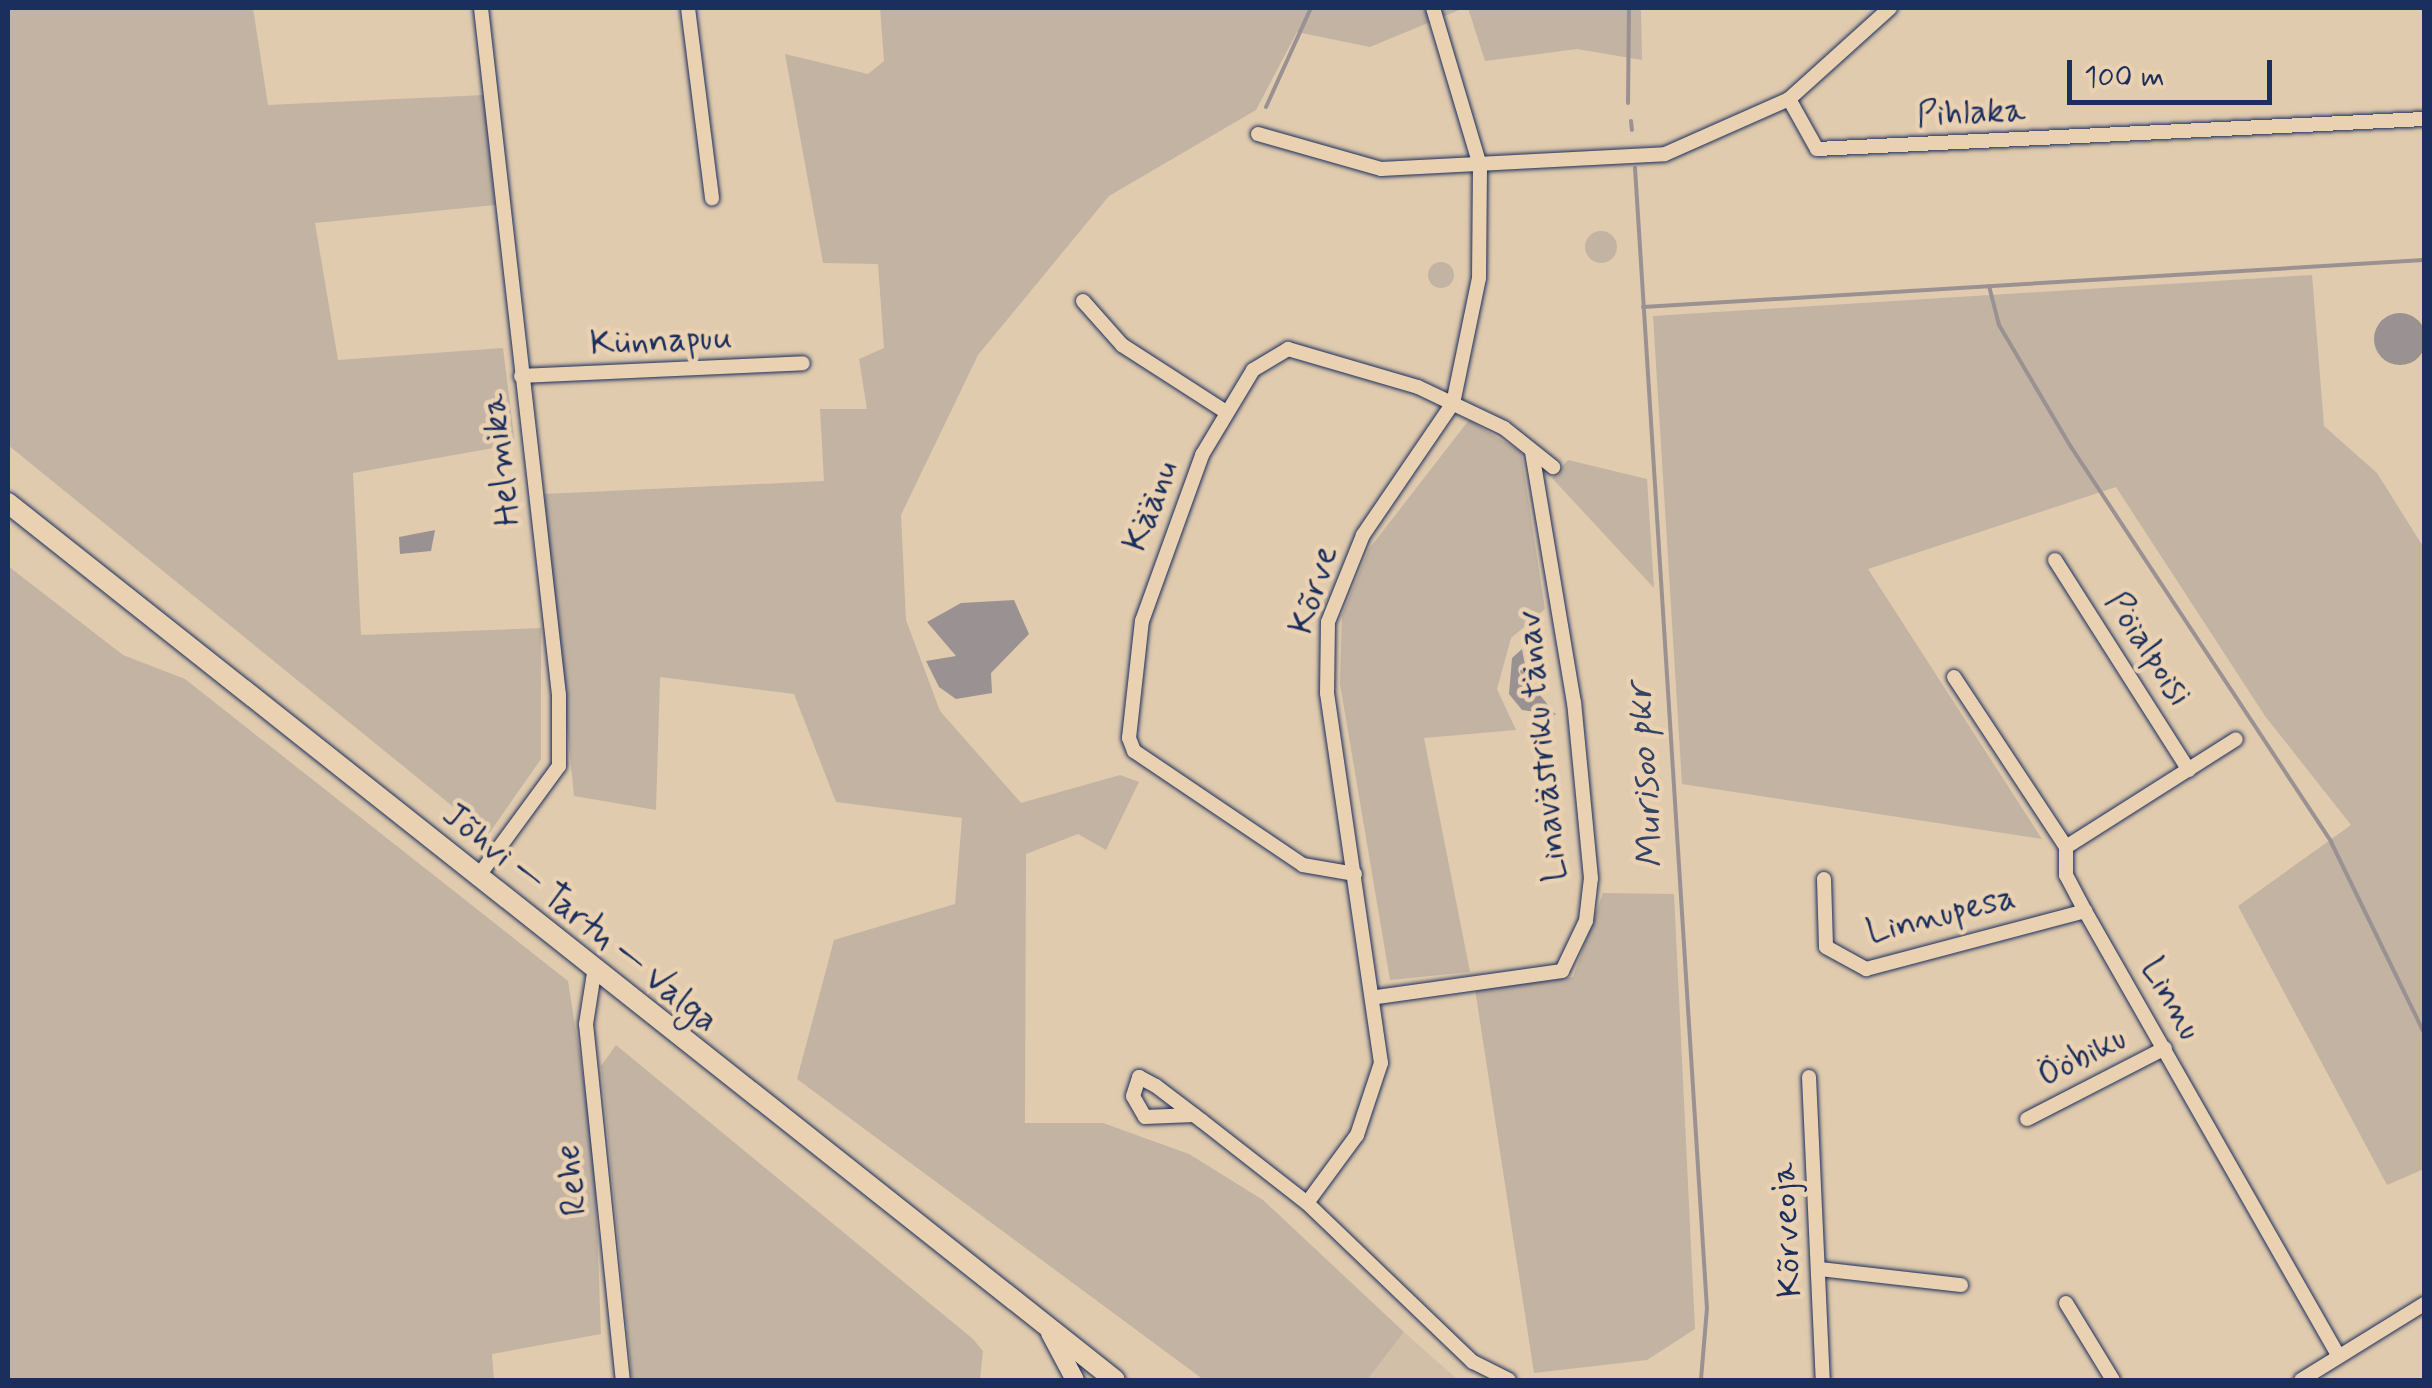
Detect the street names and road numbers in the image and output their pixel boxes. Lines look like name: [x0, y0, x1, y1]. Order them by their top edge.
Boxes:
street label: Pihlaka: [1916, 89, 2026, 137]
street label: Künnapuu: [589, 316, 733, 366]
street label: Helmika: [472, 392, 530, 528]
street label: Käänu: [1115, 455, 1187, 557]
street label: Kõrve: [1281, 541, 1347, 639]
street label: Pöialpoisi: [2095, 584, 2201, 714]
street label: Linavästriku tänav: [1507, 606, 1577, 886]
street label: Jõhvi — Tartu — Valga: [434, 794, 726, 1042]
street label: Linnupesa: [1862, 876, 2020, 954]
street label: Linnu: [2131, 951, 2211, 1047]
street label: Ööbiku: [2031, 1017, 2133, 1097]
street label: Rehe: [547, 1142, 597, 1218]
street label: Kõrveoja: [1762, 1161, 1812, 1299]

